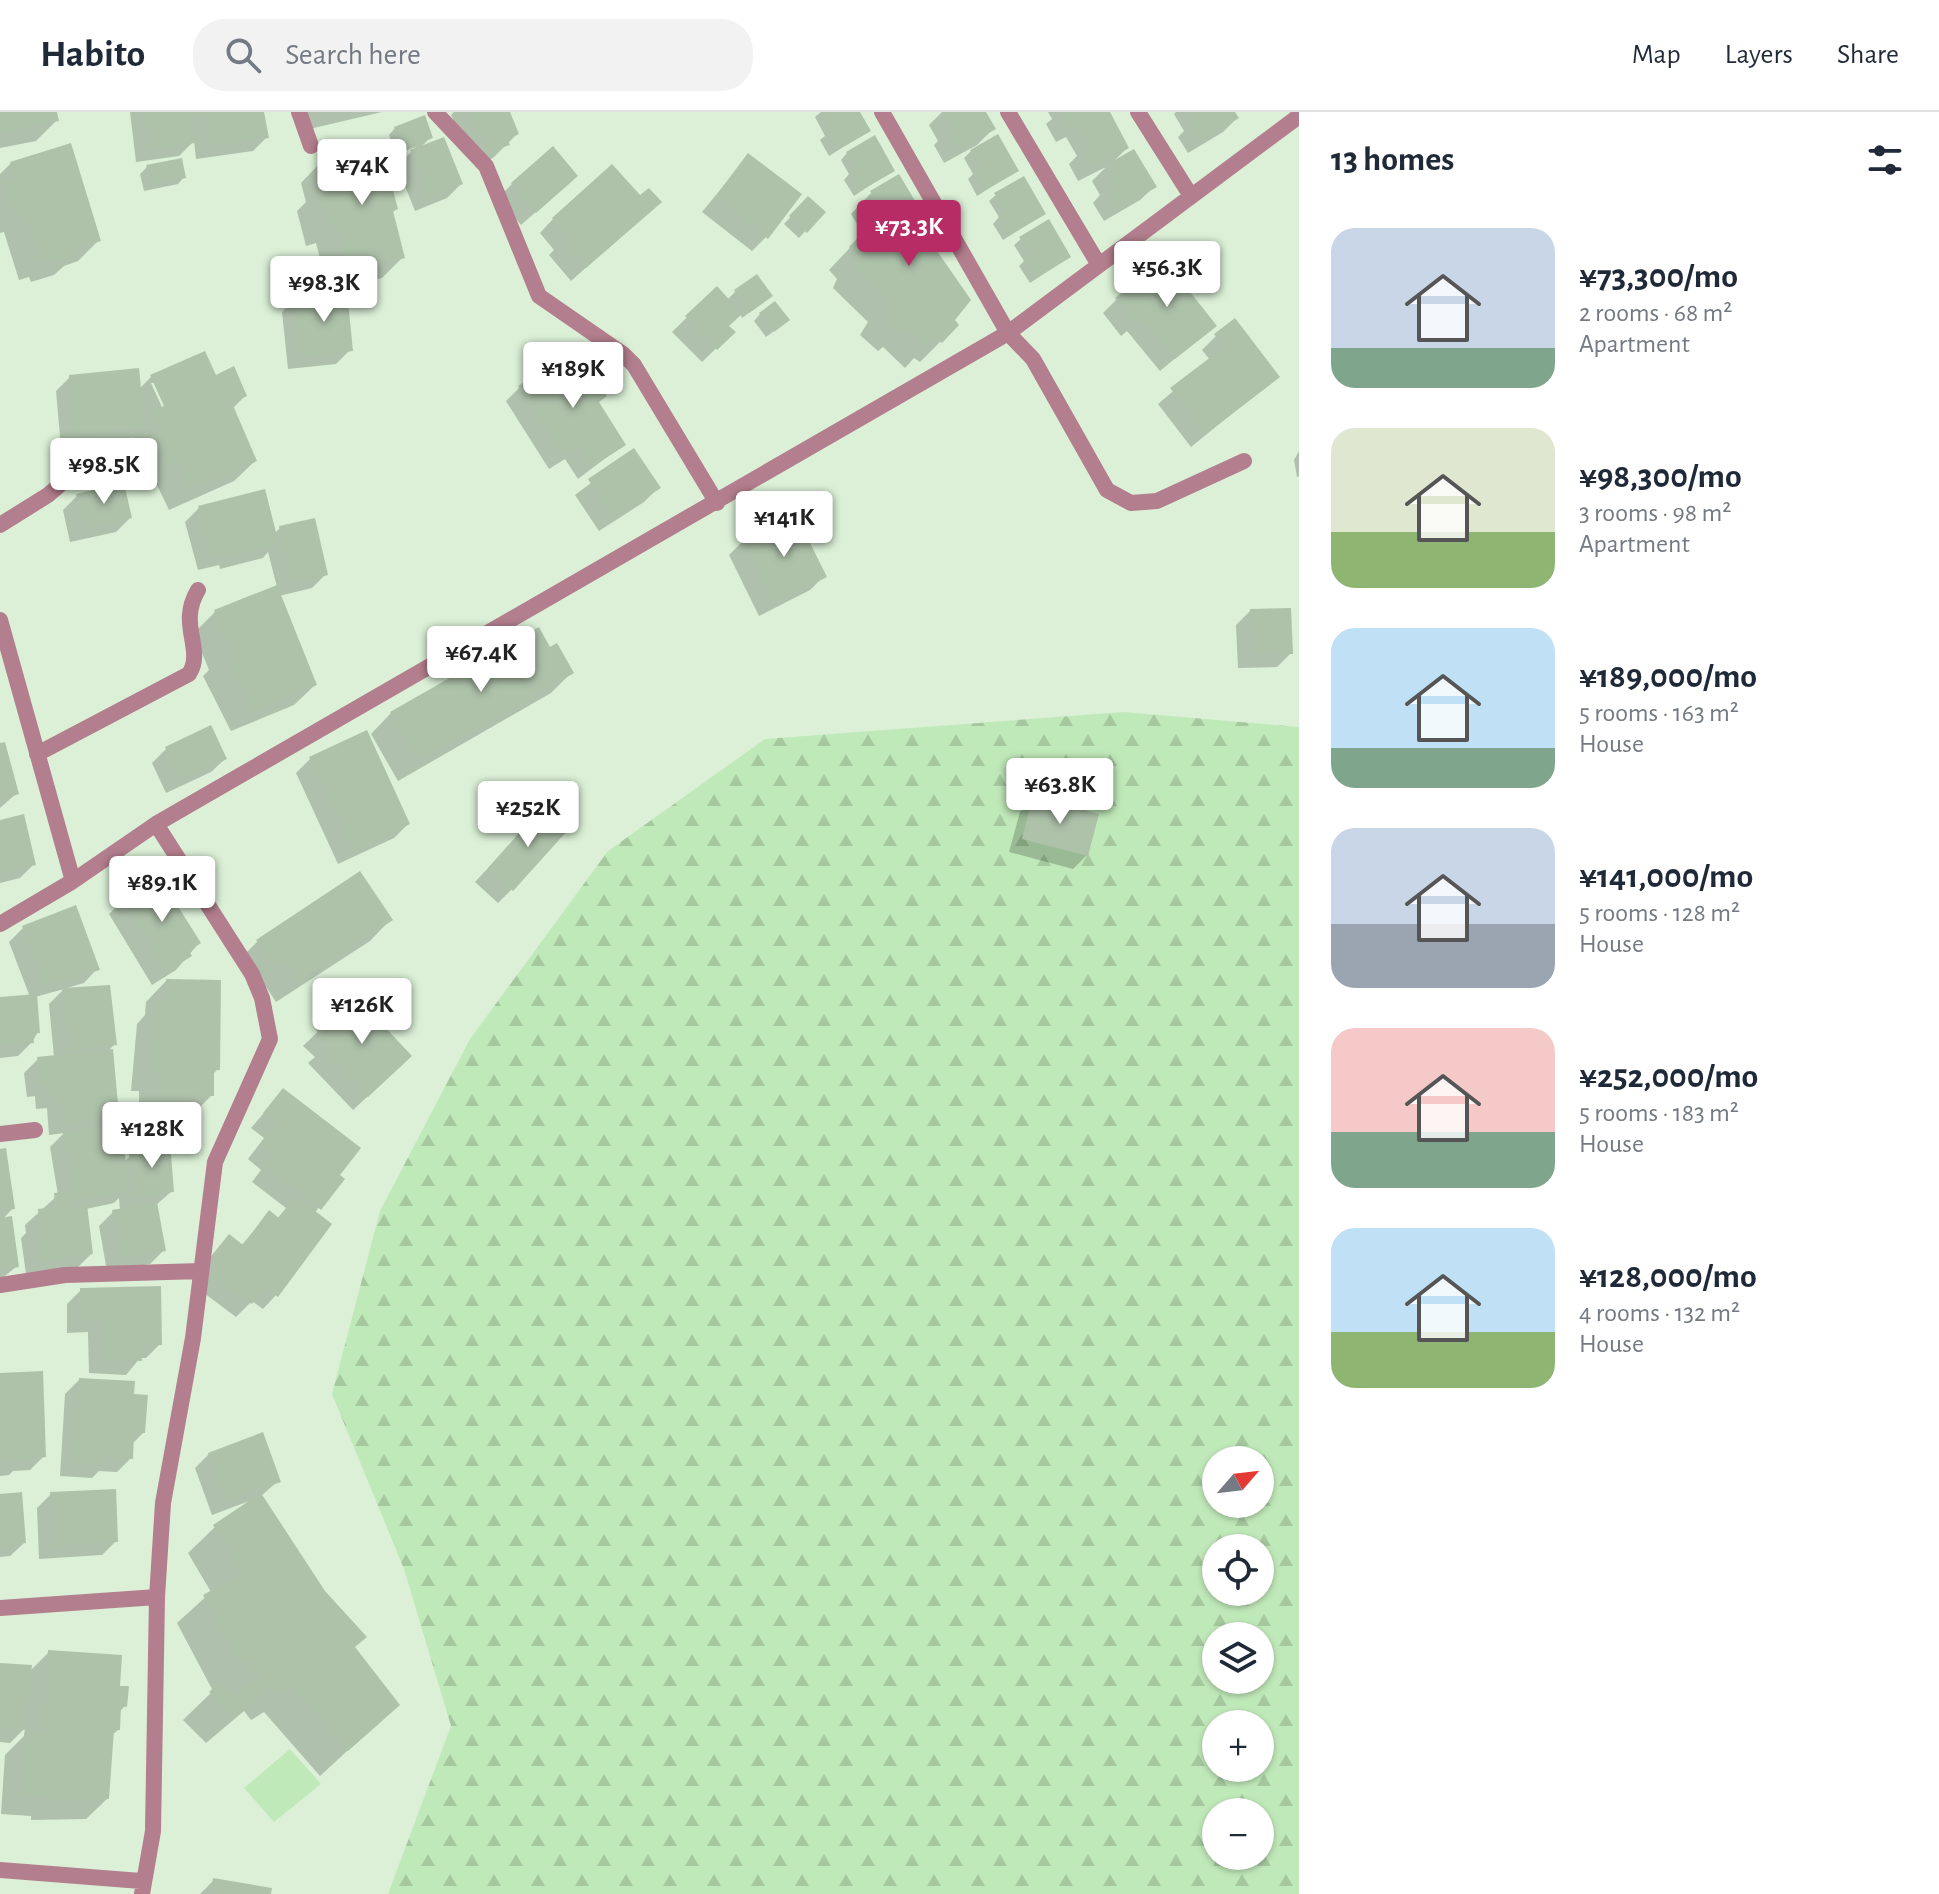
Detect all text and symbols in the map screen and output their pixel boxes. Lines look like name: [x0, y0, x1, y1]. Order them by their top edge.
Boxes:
search box: [193, 19, 753, 91]
icon: search: [221, 33, 265, 77]
text: Habito: [40, 36, 145, 74]
text: Search here: [285, 40, 421, 70]
text: Map: [1632, 41, 1681, 69]
text: Layers: [1725, 41, 1793, 69]
text: Share: [1837, 41, 1899, 69]
icon: filters: [1863, 138, 1907, 182]
pin: ¥74K: [315, 139, 409, 207]
text: 13 homes: [1331, 143, 1454, 177]
text: ¥74K: [335, 152, 389, 178]
pin: ¥73.3K: [844, 200, 974, 268]
text: ¥73.3K: [875, 213, 943, 239]
pin: ¥56.3K: [1102, 241, 1232, 309]
text: ¥56.3K: [1132, 254, 1202, 280]
pin: ¥98.3K: [259, 256, 389, 324]
icon: home: [1395, 260, 1491, 356]
text: ¥73,300/mo: [1579, 260, 1738, 294]
text: ¥98.3K: [288, 269, 360, 295]
text: 2 rooms · 68 m²: [1579, 300, 1732, 326]
text: Apartment: [1579, 331, 1690, 357]
pin: ¥189K: [517, 342, 629, 410]
text: ¥189K: [541, 355, 605, 381]
pin: ¥98.5K: [39, 438, 169, 506]
text: ¥98.5K: [68, 451, 140, 477]
icon: home: [1395, 460, 1491, 556]
text: ¥98,300/mo: [1579, 460, 1742, 494]
pin: ¥141K: [728, 491, 840, 559]
text: 3 rooms · 98 m²: [1579, 500, 1731, 526]
text: ¥141K: [754, 504, 814, 530]
text: Apartment: [1579, 531, 1690, 557]
pin: ¥67.4K: [416, 626, 546, 694]
text: ¥67.4K: [445, 639, 517, 665]
icon: home: [1395, 660, 1491, 756]
text: ¥189,000/mo: [1579, 660, 1757, 694]
text: 5 rooms · 163 m²: [1579, 700, 1739, 726]
text: House: [1579, 731, 1644, 757]
pin: ¥63.8K: [995, 758, 1125, 826]
text: ¥63.8K: [1024, 771, 1096, 797]
pin: ¥252K: [472, 781, 584, 849]
text: ¥252K: [496, 794, 560, 820]
pin: ¥89.1K: [97, 856, 227, 924]
icon: home: [1395, 860, 1491, 956]
text: ¥141,000/mo: [1579, 860, 1753, 894]
text: ¥89.1K: [127, 869, 197, 895]
text: 5 rooms · 128 m²: [1579, 900, 1740, 926]
text: House: [1579, 931, 1644, 957]
pin: ¥126K: [306, 978, 418, 1046]
text: ¥126K: [330, 991, 394, 1017]
icon: home: [1395, 1060, 1491, 1156]
text: ¥252,000/mo: [1579, 1060, 1758, 1094]
text: 5 rooms · 183 m²: [1579, 1100, 1739, 1126]
pin: ¥128K: [96, 1102, 208, 1170]
text: ¥128K: [120, 1115, 184, 1141]
text: House: [1579, 1131, 1644, 1157]
icon: home: [1395, 1260, 1491, 1356]
text: ¥128,000/mo: [1579, 1260, 1757, 1294]
text: 4 rooms · 132 m²: [1579, 1300, 1740, 1326]
text: House: [1579, 1331, 1644, 1357]
north arrow: [1202, 1446, 1274, 1518]
map controls: [1202, 1446, 1274, 1870]
button: locate: [1202, 1534, 1274, 1606]
button: layers: [1202, 1622, 1274, 1694]
button: +: [1202, 1710, 1274, 1782]
button: −: [1202, 1798, 1274, 1870]

